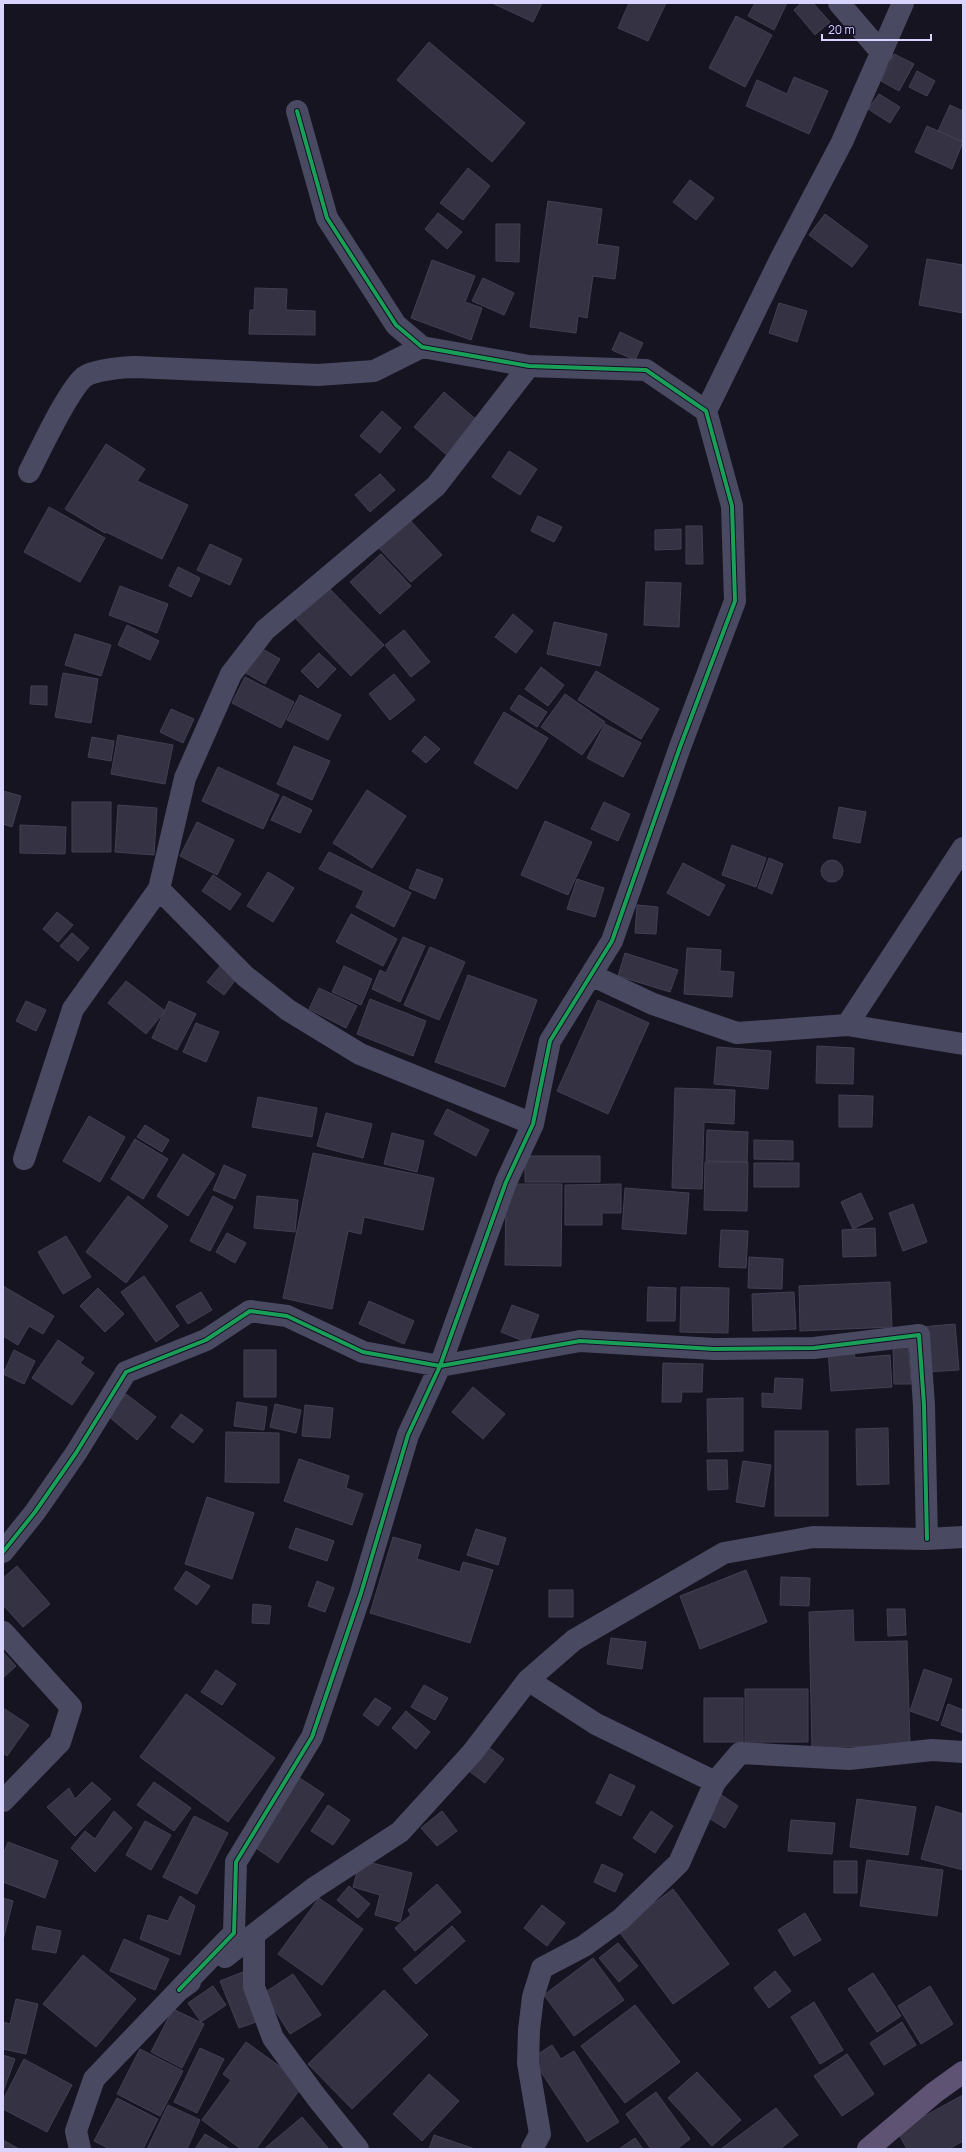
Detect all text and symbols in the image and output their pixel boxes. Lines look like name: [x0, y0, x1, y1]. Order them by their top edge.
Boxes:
scale bar: [822, 16, 931, 42]
text: 20 m: [828, 21, 855, 38]

